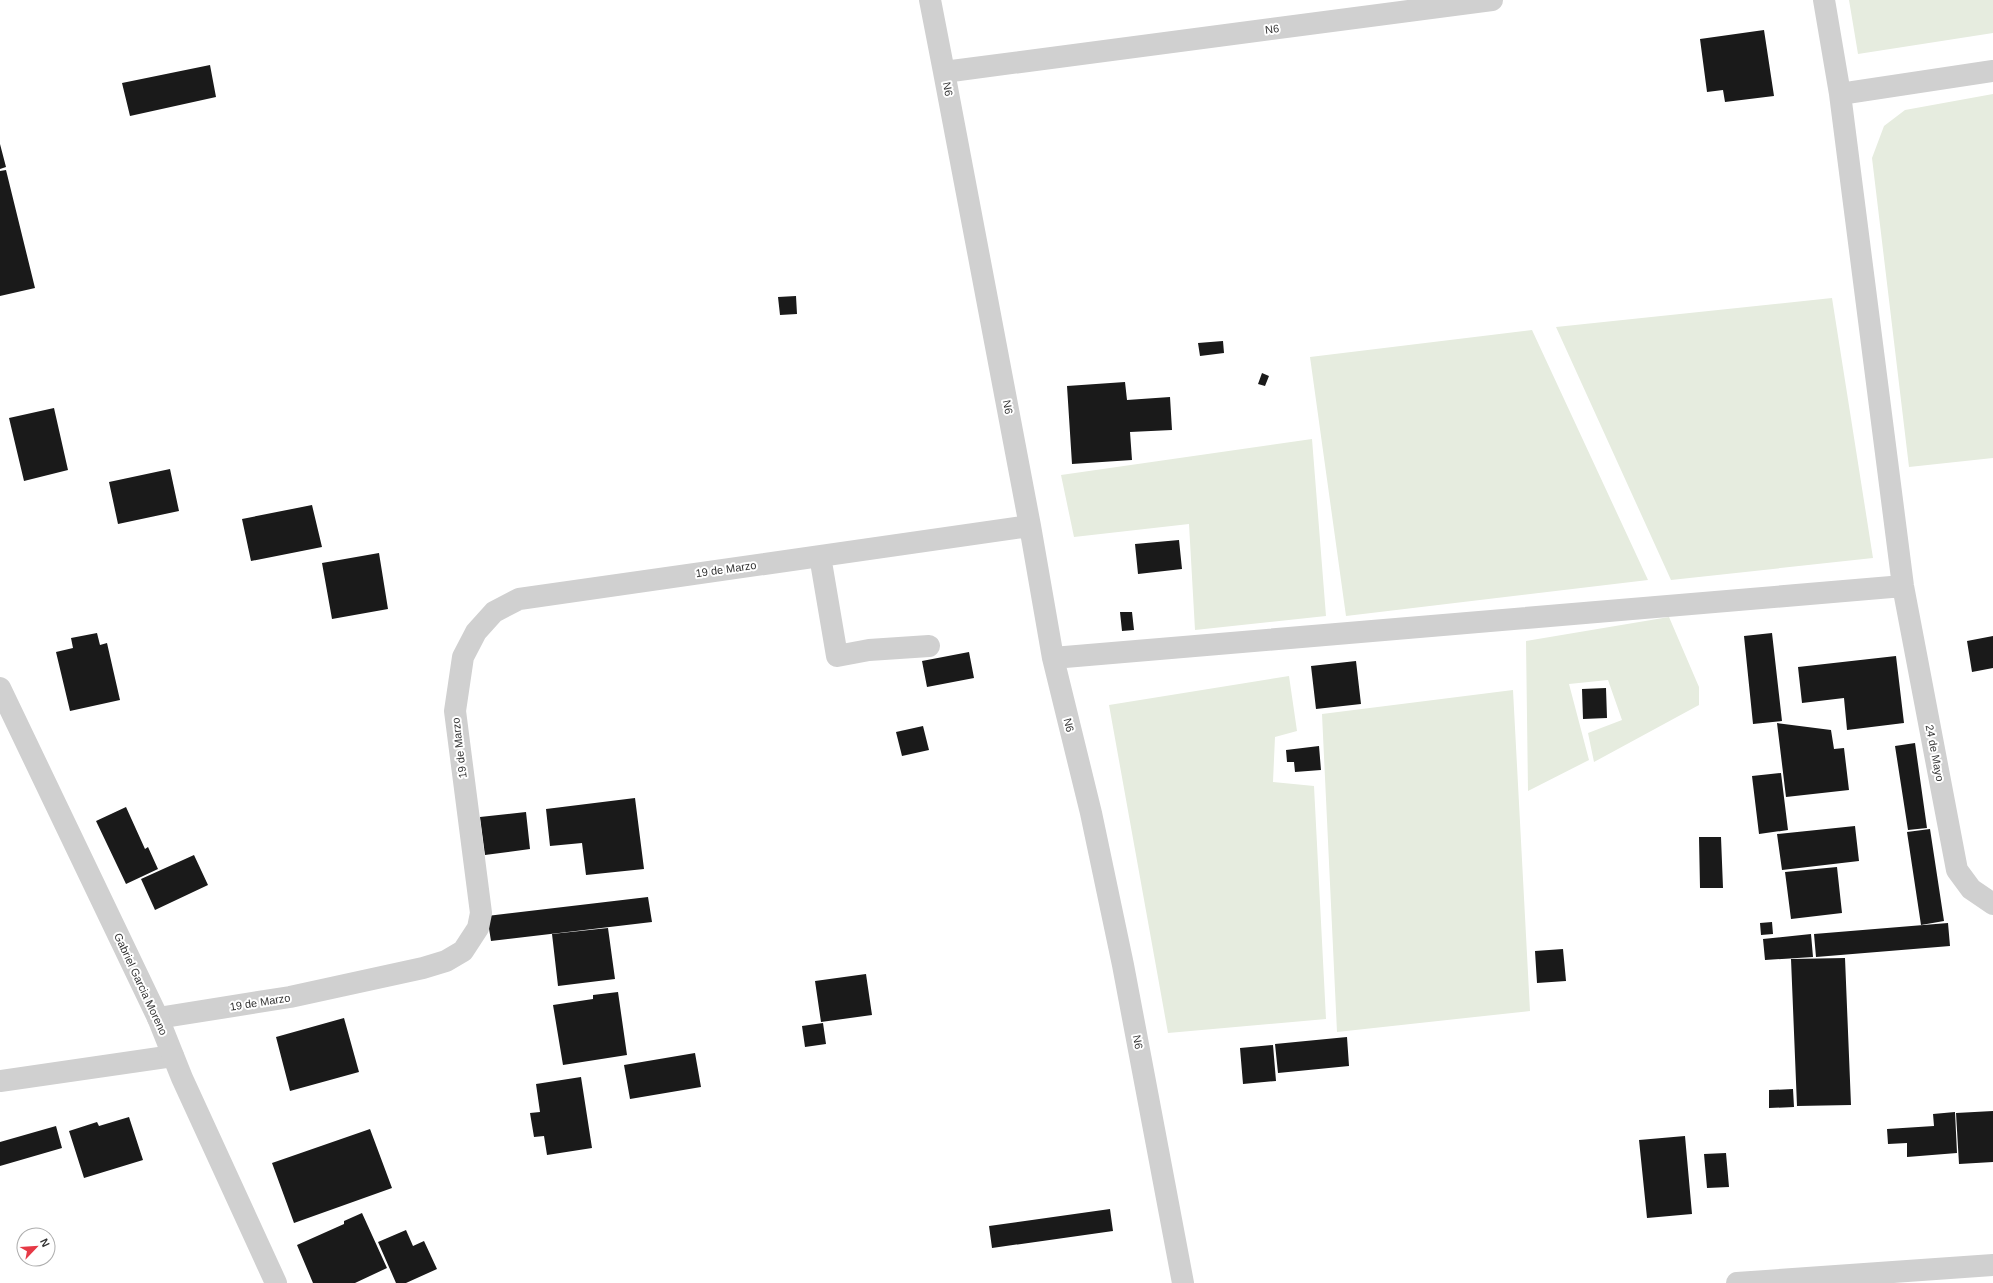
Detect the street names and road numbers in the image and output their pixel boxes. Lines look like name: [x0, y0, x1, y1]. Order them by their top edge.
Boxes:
street label: N6: [1264, 22, 1280, 36]
street label: N6: [941, 81, 955, 97]
street label: N6: [1001, 399, 1015, 415]
street label: 19 de Marzo: [695, 559, 757, 579]
street label: 19 de Marzo: [449, 717, 469, 779]
street label: N6: [1061, 717, 1077, 733]
street label: 24 de Mayo: [1924, 724, 1946, 782]
street label: Gabriel Garcia Moreno: [112, 931, 170, 1037]
street label: 19 de Marzo: [229, 991, 291, 1013]
street label: N6: [1131, 1034, 1145, 1050]

